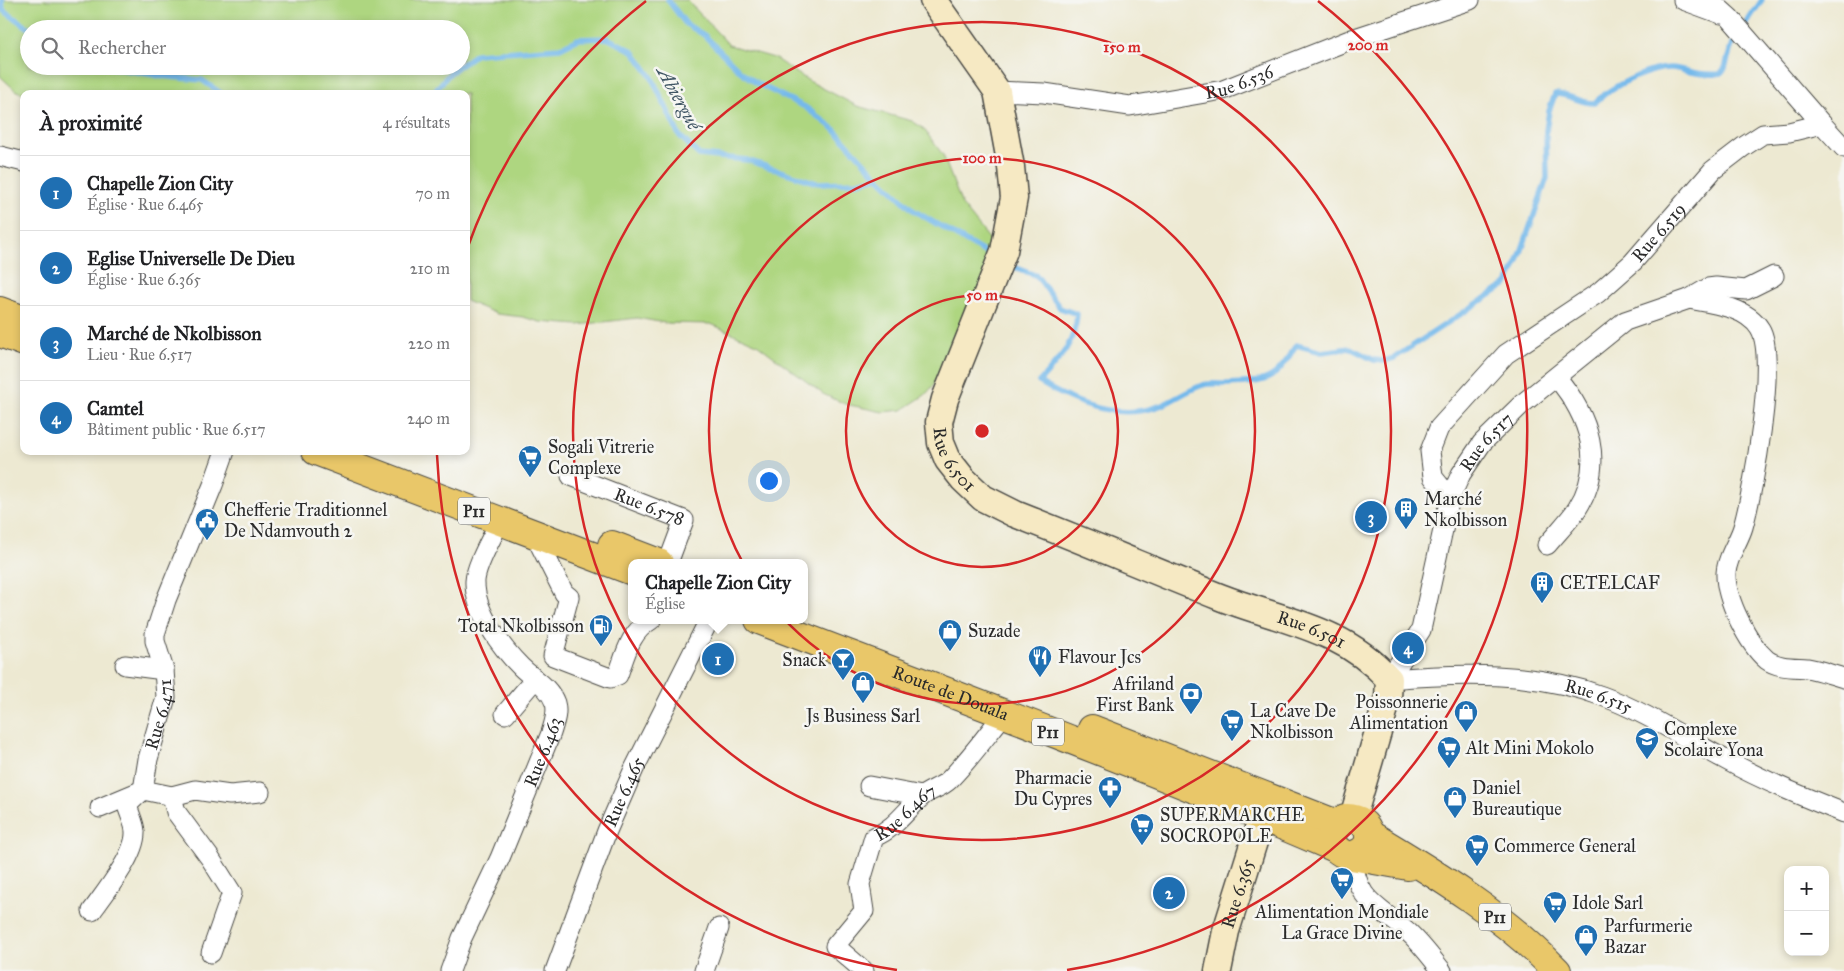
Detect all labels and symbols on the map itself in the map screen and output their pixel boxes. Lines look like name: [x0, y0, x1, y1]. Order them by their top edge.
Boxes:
text: 200 m: [1348, 36, 1389, 54]
text: 150 m: [1103, 38, 1141, 56]
water label: Abiergué: [651, 60, 707, 136]
street label: Rue 6.536: [1203, 60, 1277, 104]
text: 100 m: [962, 149, 1002, 167]
street label: Rue 6.519: [1627, 198, 1690, 267]
text: 50 m: [966, 286, 998, 304]
street label: Rue 6.517: [1455, 408, 1518, 476]
centre of rings: [973, 422, 991, 440]
street label: Rue 6.501: [929, 426, 980, 496]
place label: Sogali Vitrerie Complexe: [548, 436, 654, 479]
supermarket icon: Sogali Vitrerie Complexe: [517, 444, 543, 478]
your location: [756, 468, 782, 494]
street label: Rue 6.578: [611, 483, 688, 530]
place label: Marché Nkolbisson: [1424, 488, 1507, 531]
building icon: Marché Nkolbisson: [1393, 496, 1419, 530]
road number: P11: [458, 498, 490, 524]
pin: 3: [1355, 498, 1387, 536]
place label: Chefferie Traditionnel De Ndamvouth 2: [224, 499, 388, 542]
public building icon: Chefferie Traditionnel De Ndamvouth 2: [194, 507, 220, 541]
building icon: CETELCAF: [1529, 570, 1555, 604]
place label: CETELCAF: [1560, 572, 1660, 594]
street label: Rue 6.501: [1275, 606, 1350, 653]
fuel station icon: Total Nkolbisson: [588, 613, 614, 647]
place label: Total Nkolbisson: [458, 615, 584, 637]
shop icon: Suzade: [937, 618, 963, 652]
place label: Suzade: [968, 620, 1020, 642]
pin: 4: [1392, 629, 1424, 667]
pin: 1: [702, 640, 734, 678]
restaurant icon: Flavour Jcs: [1027, 644, 1053, 678]
place label: Flavour Jcs: [1058, 646, 1141, 669]
bar icon: Snack: [830, 647, 856, 681]
place label: Snack: [782, 649, 827, 671]
street label: Route de Douala: [889, 661, 1012, 726]
shop icon: Js Business Sarl: [850, 670, 876, 704]
place label: Afriland First Bank: [1096, 673, 1175, 716]
street label: Rue 6.515: [1563, 674, 1636, 718]
street label: Rue 6.471: [140, 678, 177, 752]
bank icon: Afriland First Bank: [1178, 681, 1204, 715]
place label: Poissonnerie Alimentation: [1349, 691, 1448, 734]
shop icon: Poissonnerie Alimentation: [1453, 699, 1479, 733]
place label: La Cave De Nkolbisson: [1250, 700, 1336, 743]
place label: Js Business Sarl: [804, 705, 920, 728]
supermarket icon: La Cave De Nkolbisson: [1219, 708, 1245, 742]
street label: Rue 6.463: [519, 715, 566, 790]
place label: Complexe Scolaire Yona: [1664, 718, 1764, 761]
road number: P11: [1032, 719, 1064, 746]
school or university icon: Complexe Scolaire Yona: [1634, 726, 1660, 760]
supermarket icon: Alt Mini Mokolo: [1436, 735, 1462, 769]
place label: Alt Mini Mokolo: [1465, 737, 1594, 759]
street label: Rue 6.465: [599, 753, 650, 830]
place label: Pharmacie Du Cypres: [1014, 767, 1092, 810]
pharmacy icon: Pharmacie Du Cypres: [1097, 775, 1123, 809]
place label: Daniel Bureautique: [1472, 777, 1562, 821]
street label: Rue 6.467: [871, 779, 939, 846]
shop icon: Daniel Bureautique: [1442, 785, 1468, 819]
place label: SUPERMARCHE SOCROPOLE: [1160, 804, 1304, 847]
supermarket icon: SUPERMARCHE SOCROPOLE: [1129, 812, 1155, 846]
supermarket icon: Commerce General: [1464, 833, 1490, 867]
place label: Commerce General: [1494, 835, 1636, 857]
street label: Rue 6.365: [1217, 856, 1259, 931]
supermarket icon: Alimentation Mondiale La Grace Divine: [1329, 866, 1355, 900]
pin: 2: [1153, 874, 1185, 912]
supermarket icon: Idole Sarl: [1542, 890, 1568, 924]
place label: Idole Sarl: [1572, 892, 1643, 914]
place label: Alimentation Mondiale La Grace Divine: [1254, 901, 1429, 944]
road number: P11: [1479, 904, 1511, 930]
place label: Parfurmerie Bazar: [1604, 915, 1692, 958]
shop icon: Parfurmerie Bazar: [1573, 923, 1599, 957]

